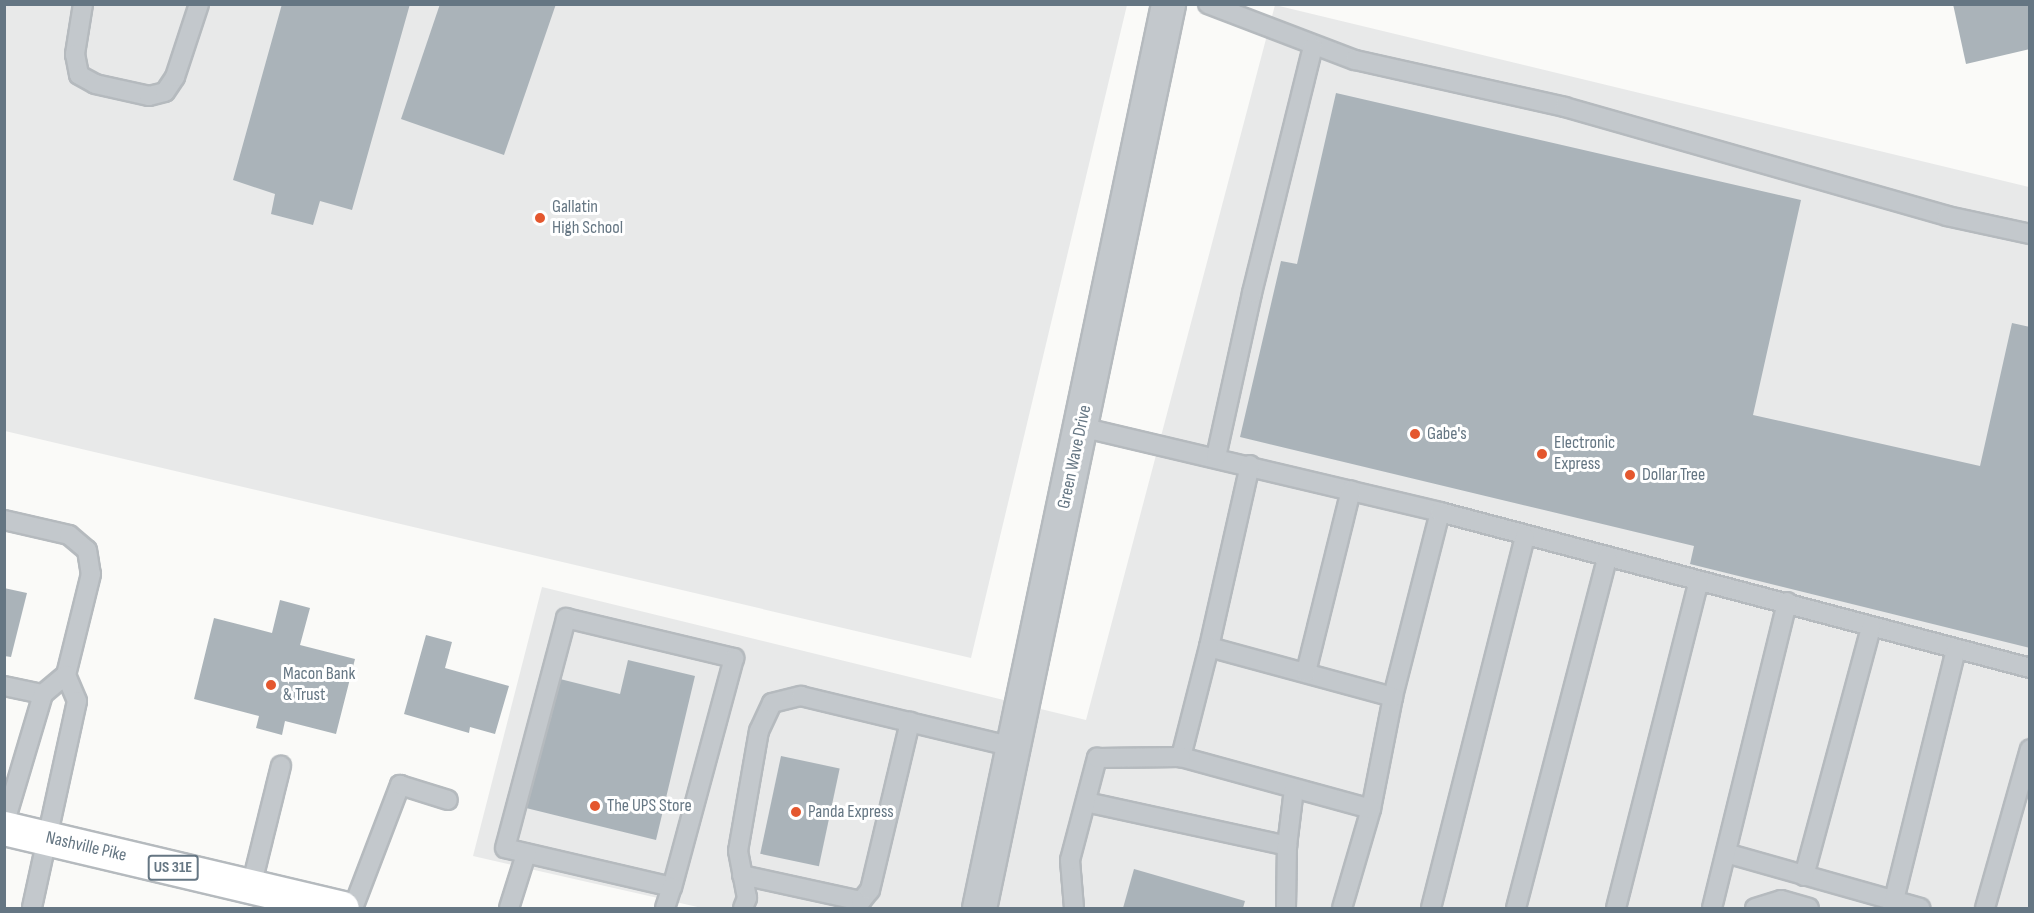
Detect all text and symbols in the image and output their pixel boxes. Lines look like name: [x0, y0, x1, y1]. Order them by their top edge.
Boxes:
place label: Gallatin High School: [552, 197, 623, 240]
marker: Gallatin High School: [533, 211, 547, 225]
street label: Green Wave Drive: [1053, 403, 1097, 511]
place label: Gabe's: [1427, 423, 1467, 445]
marker: Gabe's: [1408, 427, 1422, 441]
place label: Electronic Express: [1554, 433, 1615, 476]
marker: Electronic Express: [1535, 447, 1549, 461]
place label: Dollar Tree: [1642, 464, 1705, 486]
marker: Dollar Tree: [1623, 468, 1637, 482]
place label: Macon Bank & Trust: [283, 664, 355, 706]
marker: Macon Bank & Trust: [264, 678, 278, 692]
place label: The UPS Store: [607, 795, 692, 817]
marker: The UPS Store: [588, 799, 602, 813]
place label: Panda Express: [808, 801, 894, 823]
marker: Panda Express: [789, 805, 803, 819]
street label: Nashville Pike: [44, 827, 128, 867]
road number: US 31E: [148, 855, 198, 881]

